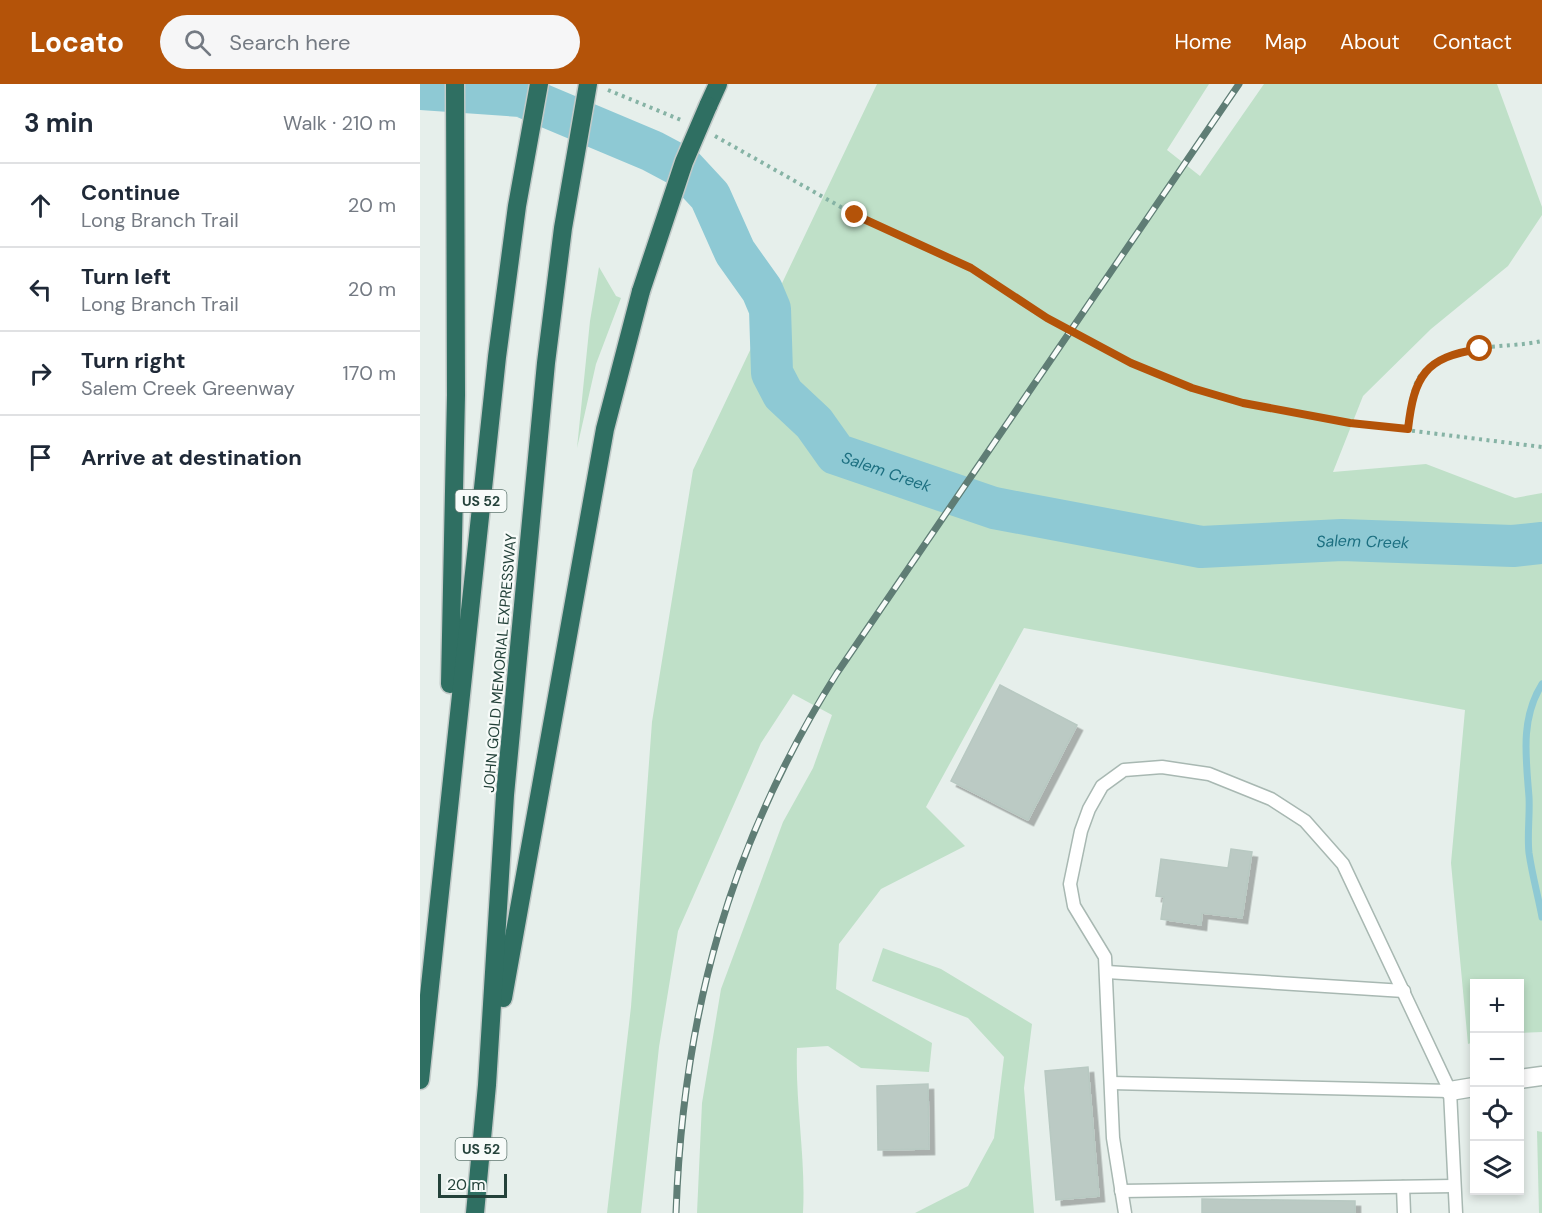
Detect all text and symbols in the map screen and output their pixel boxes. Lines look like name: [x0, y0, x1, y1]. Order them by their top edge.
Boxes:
search box: [160, 15, 580, 69]
text: Locato: [30, 24, 124, 61]
icon: search: [181, 26, 214, 59]
text: Search here: [229, 28, 351, 57]
text: Home: [1174, 28, 1232, 56]
text: Map: [1265, 28, 1307, 56]
text: About: [1340, 28, 1400, 56]
text: Contact: [1433, 28, 1512, 56]
text: 3 min: [24, 106, 93, 140]
text: Walk · 210 m: [283, 110, 396, 136]
text: Continue: [81, 178, 180, 207]
icon: ahead: [24, 189, 57, 222]
text: 20 m: [348, 192, 396, 218]
route end: [841, 201, 867, 227]
text: Long Branch Trail: [81, 207, 239, 233]
text: Turn left: [81, 262, 171, 291]
icon: left: [24, 273, 57, 306]
text: 20 m: [348, 276, 396, 302]
text: Long Branch Trail: [81, 291, 239, 317]
route start: [1466, 335, 1492, 361]
text: Turn right: [81, 346, 186, 375]
icon: right: [24, 357, 57, 390]
text: 170 m: [343, 360, 396, 386]
text: Salem Creek Greenway: [81, 375, 295, 401]
icon: arrive: [24, 441, 57, 474]
text: Arrive at destination: [81, 443, 302, 472]
water label: Salem Creek: [839, 447, 935, 497]
road number: US 52: [456, 490, 506, 512]
water label: Salem Creek: [1316, 530, 1410, 553]
street label: JOHN GOLD MEMORIAL EXPRESSWAY: [479, 532, 521, 794]
map controls: [1470, 979, 1524, 1195]
button: +: [1470, 979, 1524, 1033]
button: −: [1470, 1033, 1524, 1087]
button: locate: [1470, 1087, 1524, 1141]
road number: US 52: [456, 1138, 506, 1160]
button: layers: [1470, 1141, 1524, 1195]
scale bar: [438, 1171, 507, 1198]
text: 20 m: [447, 1174, 486, 1195]

